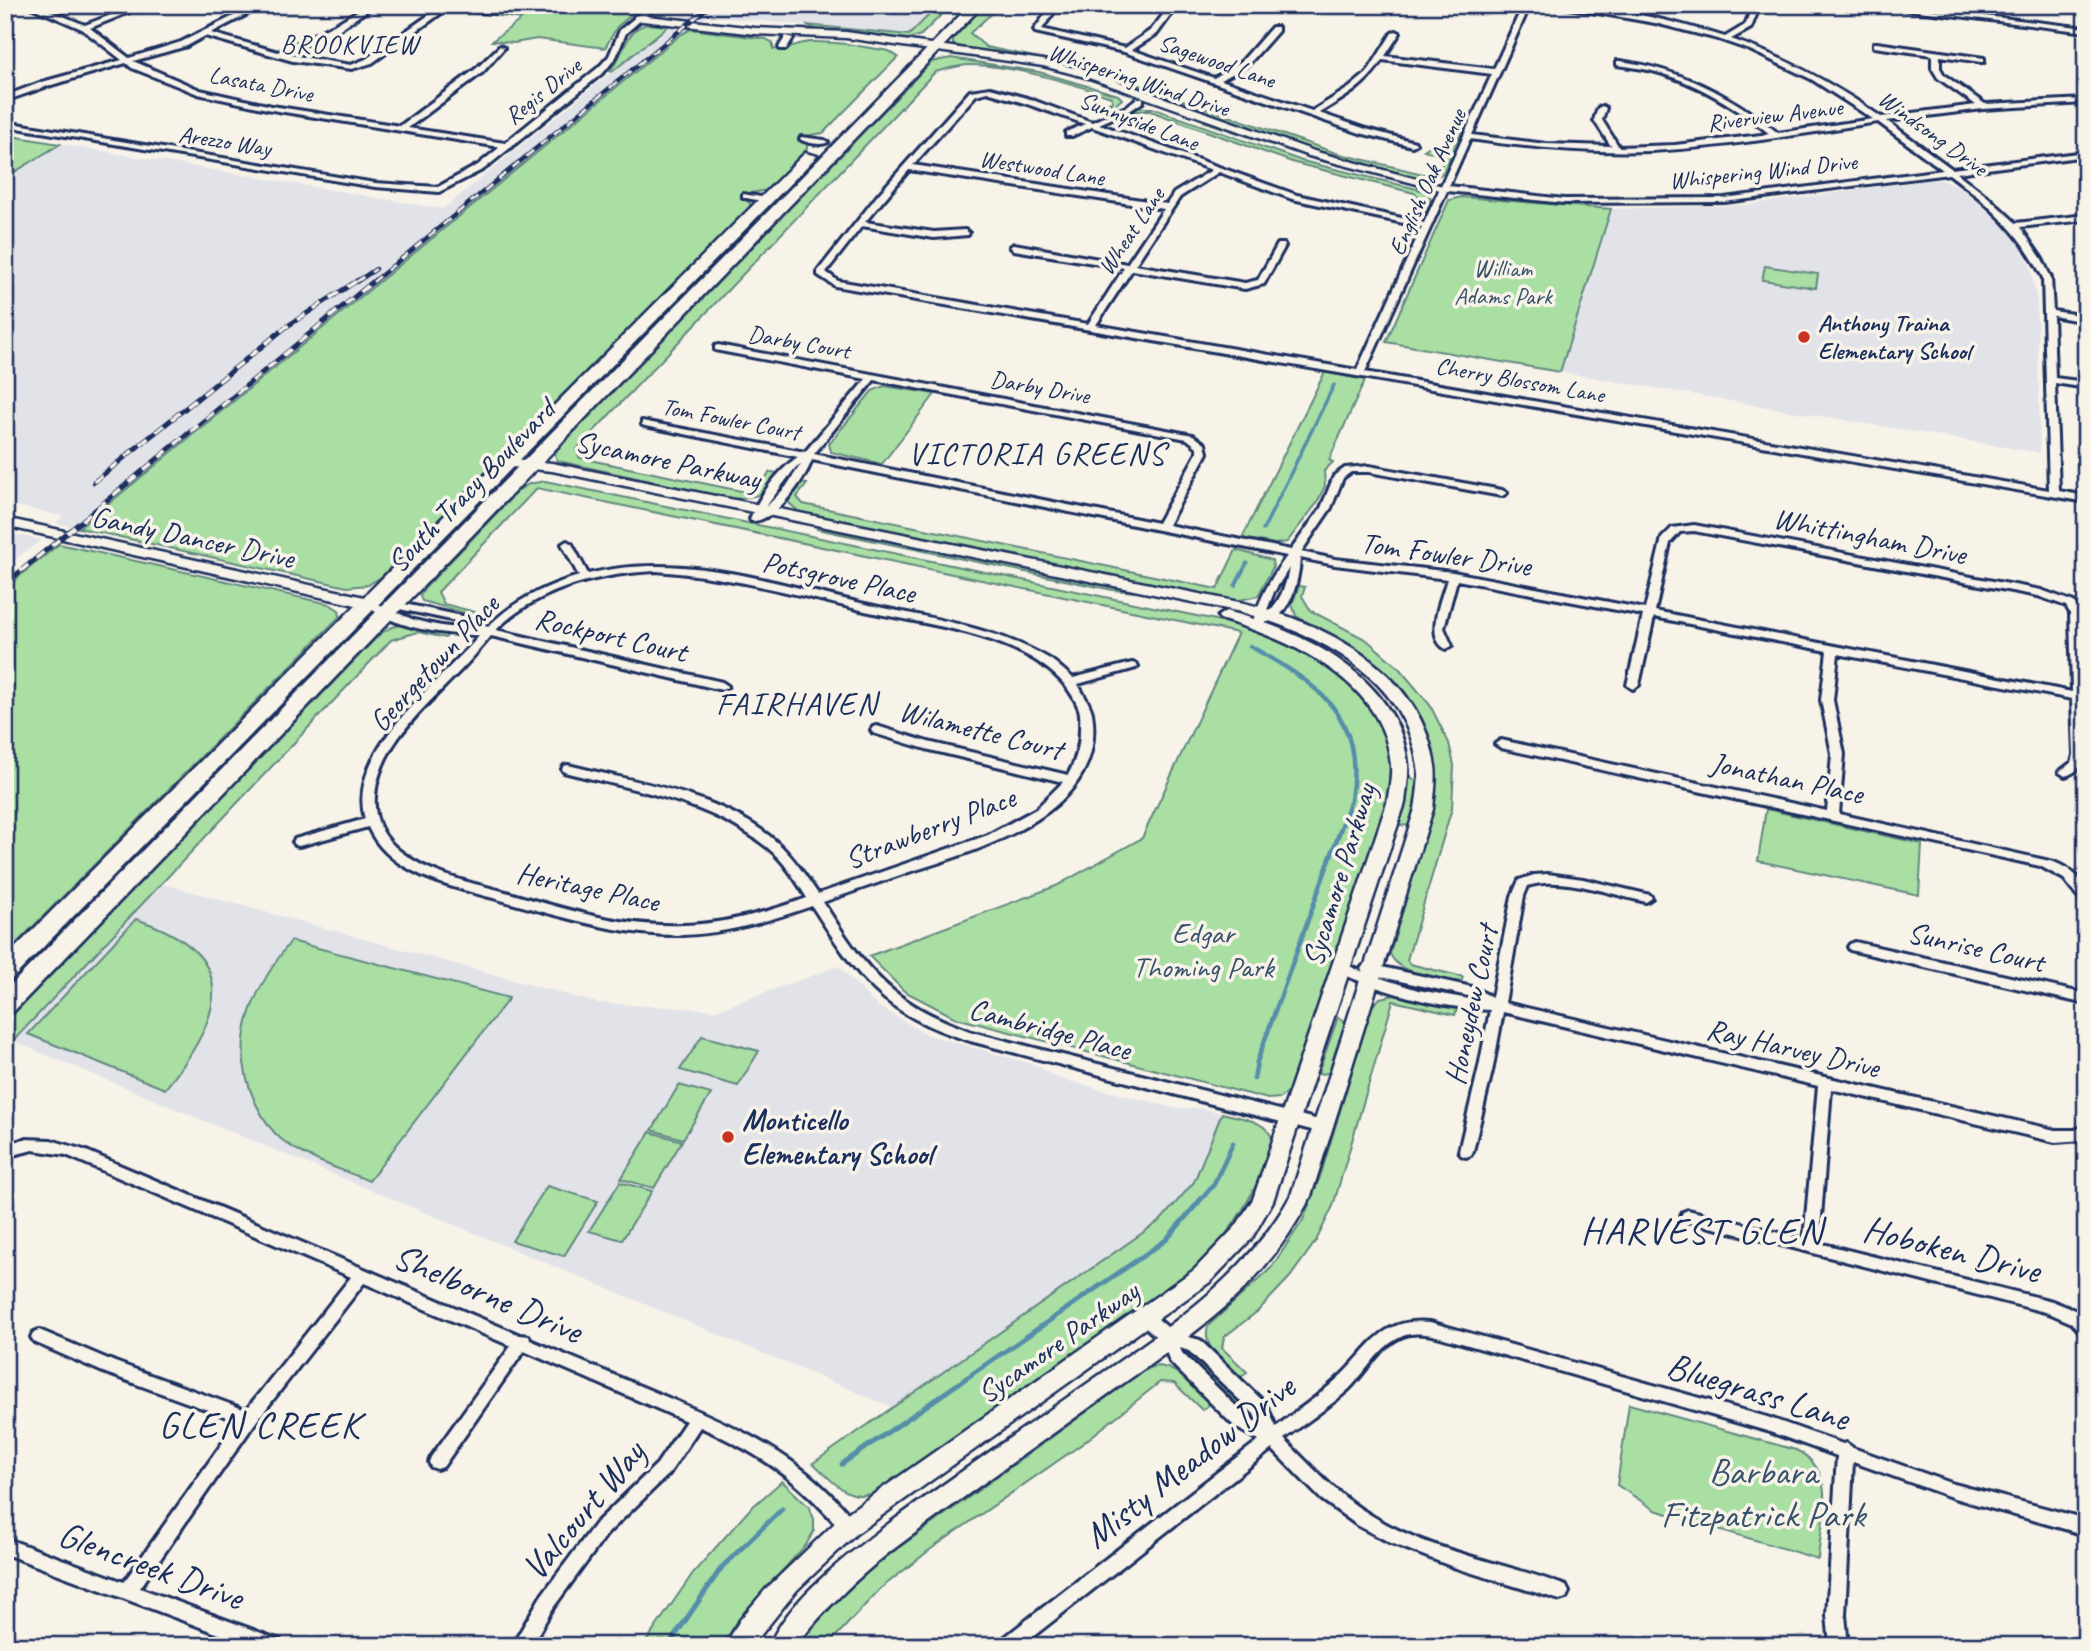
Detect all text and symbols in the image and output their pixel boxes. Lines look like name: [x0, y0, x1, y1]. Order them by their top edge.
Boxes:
street label: Sagewood Lane: [1155, 27, 1281, 96]
district label: BROOKVIEW: [281, 28, 422, 61]
street label: Whispering Wind Drive: [1045, 37, 1235, 124]
street label: Regis Drive: [499, 50, 589, 131]
street label: Lasata Drive: [207, 59, 318, 109]
street label: Windsong Drive: [1873, 83, 1995, 184]
street label: Sunnyside Lane: [1075, 85, 1205, 158]
street label: Riverview Avenue: [1706, 92, 1846, 138]
street label: English Oak Avenue: [1381, 102, 1473, 260]
street label: Arezzo Way: [177, 119, 275, 163]
street label: Westwood Lane: [978, 143, 1108, 193]
street label: Whispering Wind Drive: [1668, 146, 1860, 196]
street label: Wheat Lane: [1091, 180, 1172, 280]
park label: William Adams Park: [1454, 253, 1554, 311]
place label: Anthony Traina Elementary School: [1818, 308, 1975, 366]
street label: Darby Court: [746, 318, 854, 366]
marker: Anthony Traina Elementary School: [1796, 329, 1812, 345]
street label: Cherry Blossom Lane: [1433, 350, 1609, 410]
street label: Darby Drive: [988, 364, 1094, 411]
street label: South Tracy Boulevard: [379, 388, 566, 581]
street label: Tom Fowler Court: [660, 391, 805, 448]
street label: Sycamore Parkway: [572, 422, 766, 499]
district label: VICTORIA GREENS: [908, 433, 1170, 474]
street label: Gandy Dancer Drive: [88, 497, 300, 577]
street label: Whittingham Drive: [1771, 499, 1972, 574]
street label: Tom Fowler Drive: [1358, 523, 1536, 585]
street label: Potsgrove Place: [759, 542, 921, 612]
street label: Georgetown Place: [361, 585, 509, 740]
street label: Rockport Court: [531, 599, 694, 672]
district label: FAIRHAVEN: [716, 683, 881, 724]
street label: Wilamette Court: [895, 691, 1070, 770]
street label: Jonathan Place: [1705, 743, 1869, 813]
street label: Strawberry Place: [839, 777, 1023, 878]
street label: Sycamore Parkway: [1293, 778, 1385, 971]
street label: Heritage Place: [513, 853, 665, 921]
street label: Sunrise Court: [1904, 913, 2051, 982]
park label: Edgar Thoming Park: [1133, 914, 1276, 986]
street label: Honeydew Court: [1436, 918, 1507, 1088]
street label: Cambridge Place: [965, 989, 1137, 1069]
street label: Ray Harvey Drive: [1703, 1010, 1885, 1087]
place label: Monticello Elementary School: [742, 1101, 938, 1173]
marker: Monticello Elementary School: [720, 1129, 736, 1145]
street label: Hoboken Drive: [1859, 1204, 2047, 1294]
district label: HARVEST GLEN: [1581, 1207, 1827, 1254]
street label: Shelborne Drive: [387, 1232, 591, 1355]
street label: Sycamore Parkway: [970, 1271, 1148, 1412]
street label: Bluegrass Lane: [1661, 1341, 1857, 1442]
street label: Misty Meadow Drive: [1074, 1363, 1306, 1558]
district label: GLEN CREEK: [159, 1401, 366, 1448]
street label: Valcourt Way: [511, 1429, 657, 1590]
park label: Barbara Fitzpatrick Park: [1661, 1448, 1868, 1538]
street label: Glencreek Drive: [52, 1510, 252, 1621]

